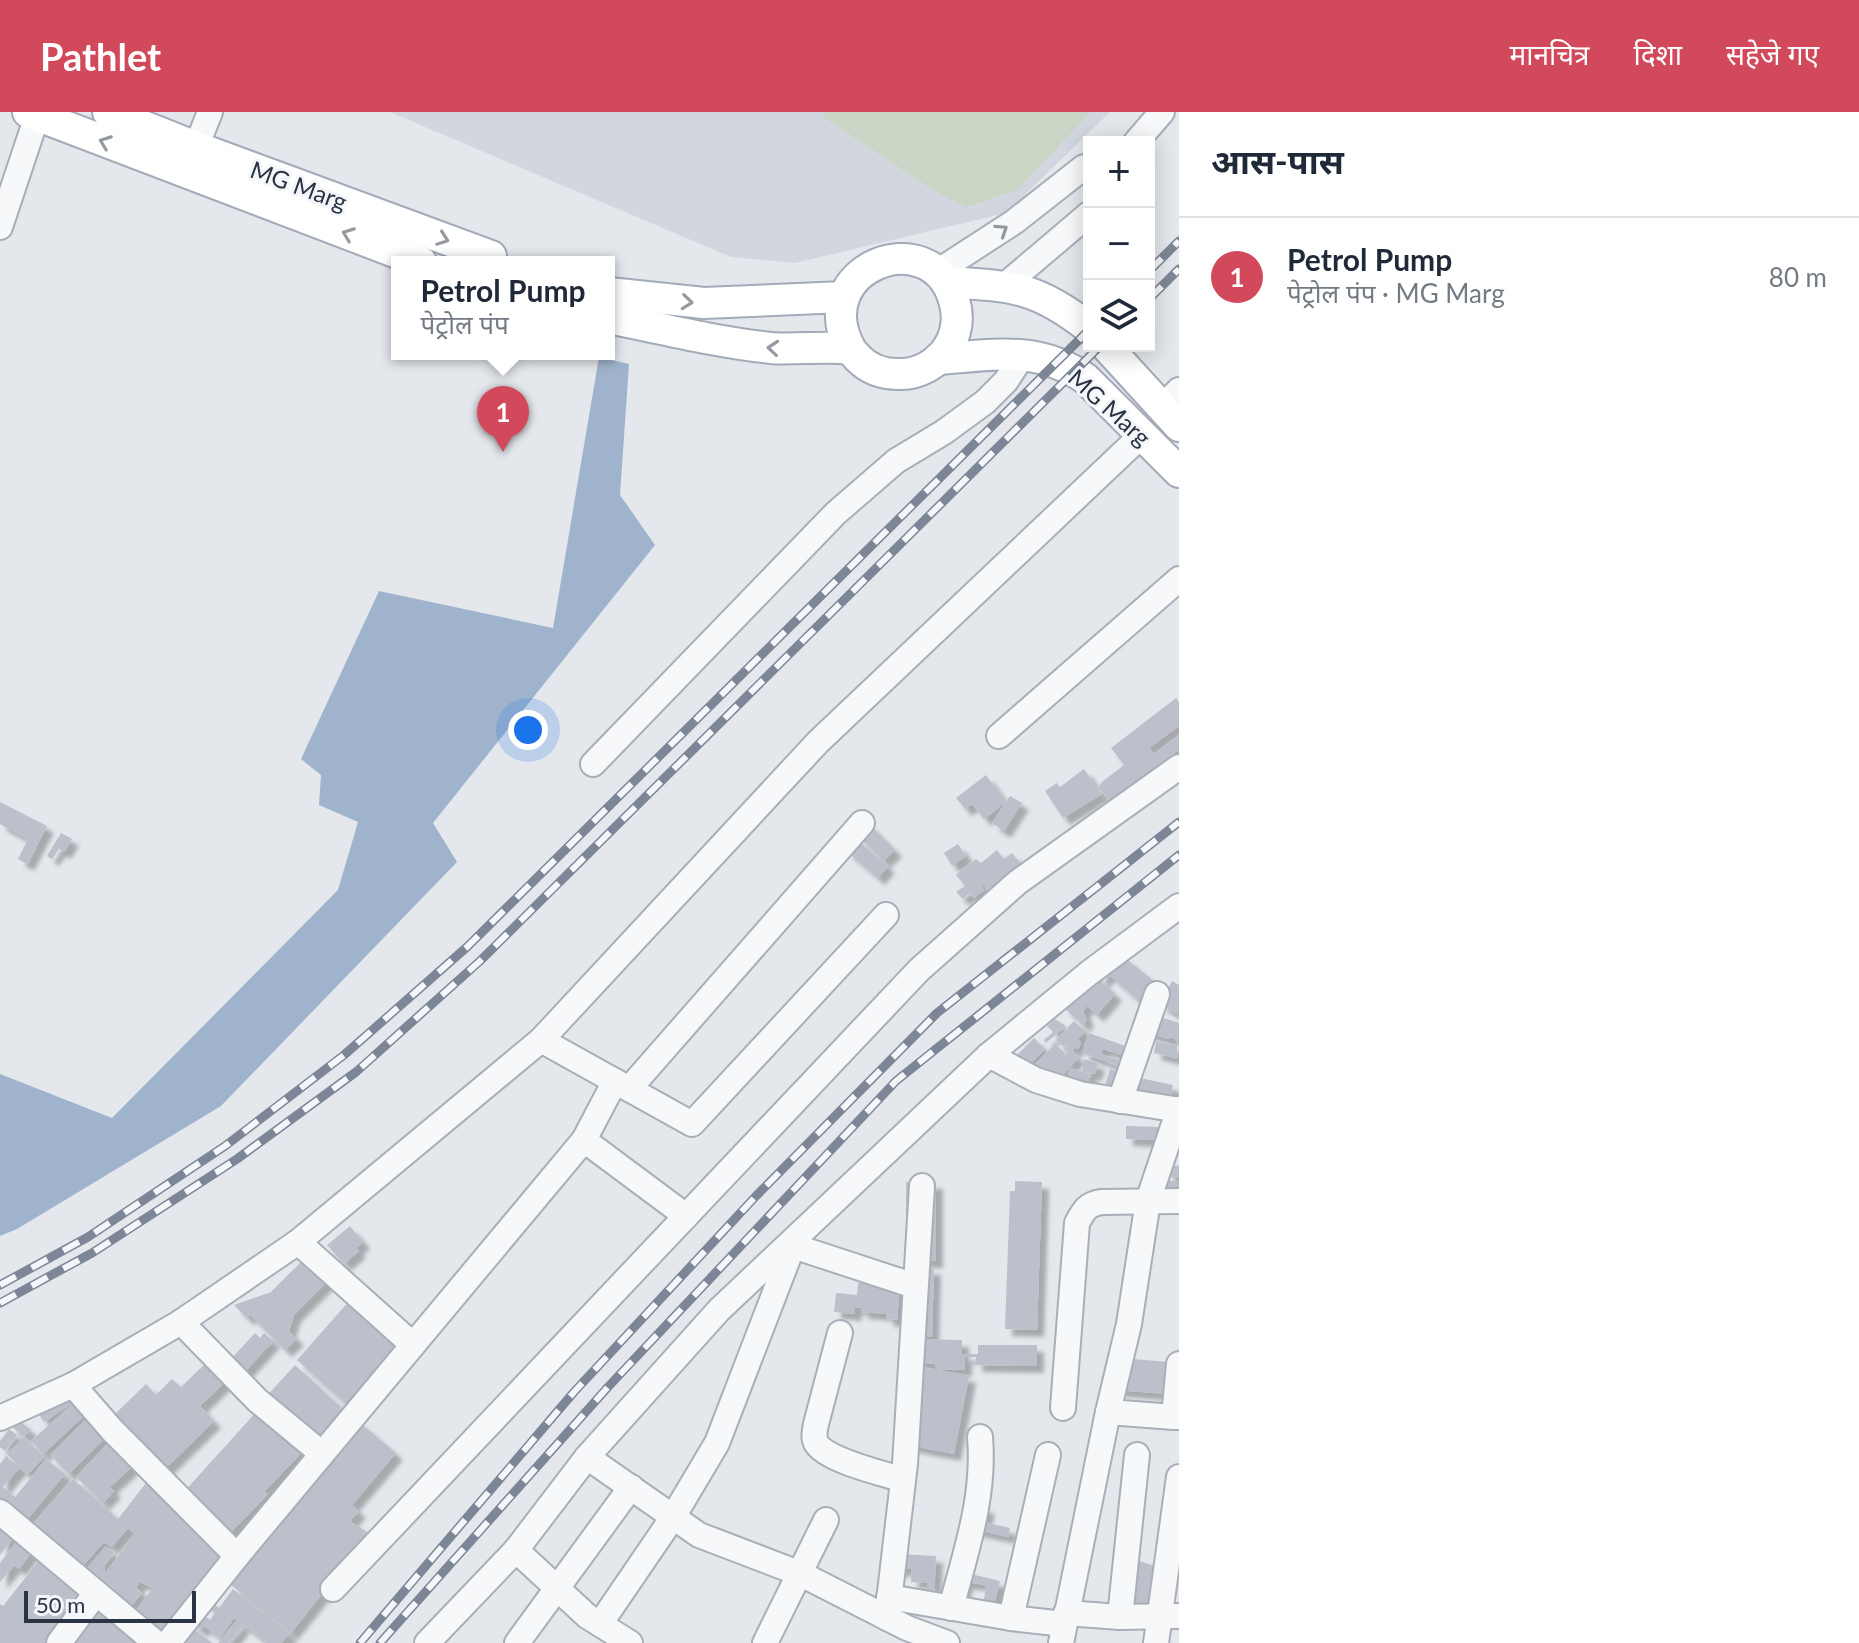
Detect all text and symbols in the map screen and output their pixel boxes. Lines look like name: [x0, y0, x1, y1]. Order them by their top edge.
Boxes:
text: Pathlet: [40, 33, 161, 79]
text: मानचित्र: [1510, 37, 1590, 71]
text: दिशा: [1634, 37, 1682, 71]
text: सहेजे गए: [1726, 37, 1819, 71]
one-way arrow: [99, 135, 113, 152]
map controls: [1083, 136, 1155, 352]
button: +: [1083, 136, 1155, 208]
text: आस-पास: [1211, 140, 1344, 181]
street label: MG Marg: [247, 154, 351, 216]
button: −: [1083, 208, 1155, 280]
one-way arrow: [993, 224, 1008, 239]
one-way arrow: [342, 227, 356, 244]
one-way arrow: [435, 229, 449, 245]
text: Petrol Pump: [1287, 241, 1452, 277]
popup: [391, 256, 615, 360]
text: 1: [1229, 261, 1245, 293]
text: 80 m: [1769, 261, 1827, 293]
text: Petrol Pump: [420, 272, 586, 308]
text: पेट्रोल पंप · MG Marg: [1287, 277, 1505, 309]
button: layers: [1083, 280, 1155, 352]
one-way arrow: [680, 293, 693, 310]
text: पेट्रोल पंप: [420, 308, 509, 340]
one-way arrow: [766, 340, 779, 357]
street label: MG Marg: [1063, 363, 1157, 451]
pin: 1: [477, 386, 529, 452]
your location: [508, 710, 548, 750]
scale bar: [24, 1587, 196, 1623]
text: 50 m: [36, 1591, 85, 1618]

